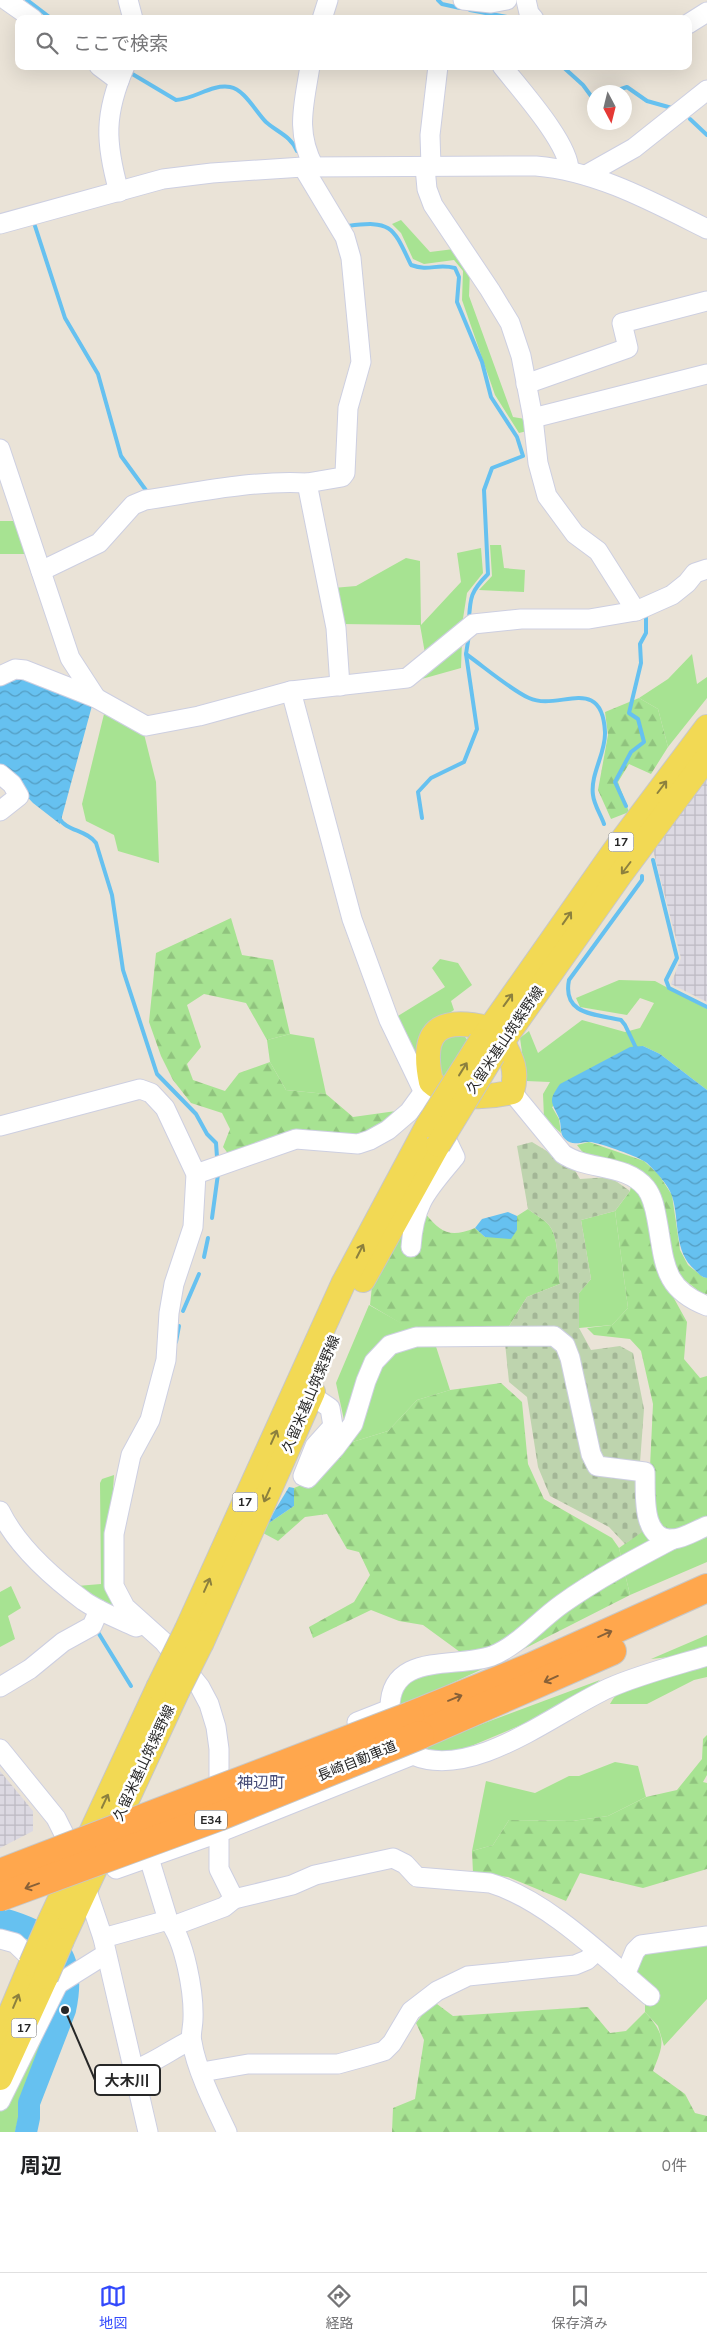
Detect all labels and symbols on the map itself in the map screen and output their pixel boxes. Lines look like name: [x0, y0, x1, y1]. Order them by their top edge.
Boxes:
north arrow: [587, 85, 632, 130]
one-way arrow: [657, 781, 668, 794]
road number: 17: [608, 832, 634, 852]
one-way arrow: [621, 860, 631, 874]
one-way arrow: [562, 911, 572, 925]
street label: 久留米基山筑紫野線: [462, 982, 548, 1098]
one-way arrow: [503, 994, 513, 1008]
one-way arrow: [458, 1062, 468, 1076]
one-way arrow: [356, 1244, 365, 1259]
street label: 久留米基山筑紫野線: [278, 1332, 344, 1456]
one-way arrow: [270, 1430, 280, 1445]
one-way arrow: [262, 1487, 272, 1502]
road number: 17: [232, 1492, 258, 1511]
one-way arrow: [203, 1578, 213, 1593]
one-way arrow: [597, 1628, 612, 1638]
one-way arrow: [544, 1675, 559, 1684]
one-way arrow: [447, 1693, 462, 1702]
street label: 久留米基山筑紫野線: [109, 1702, 179, 1824]
street label: 長崎自動車道: [314, 1736, 400, 1786]
district label: 神辺町: [237, 1772, 285, 1794]
one-way arrow: [101, 1794, 110, 1809]
road number: E34: [195, 1810, 227, 1830]
one-way arrow: [24, 1882, 40, 1891]
one-way arrow: [11, 1994, 21, 2009]
road number: 17: [12, 2019, 36, 2038]
callout: 大木川: [95, 2065, 160, 2095]
text: 大木川: [104, 2071, 150, 2091]

